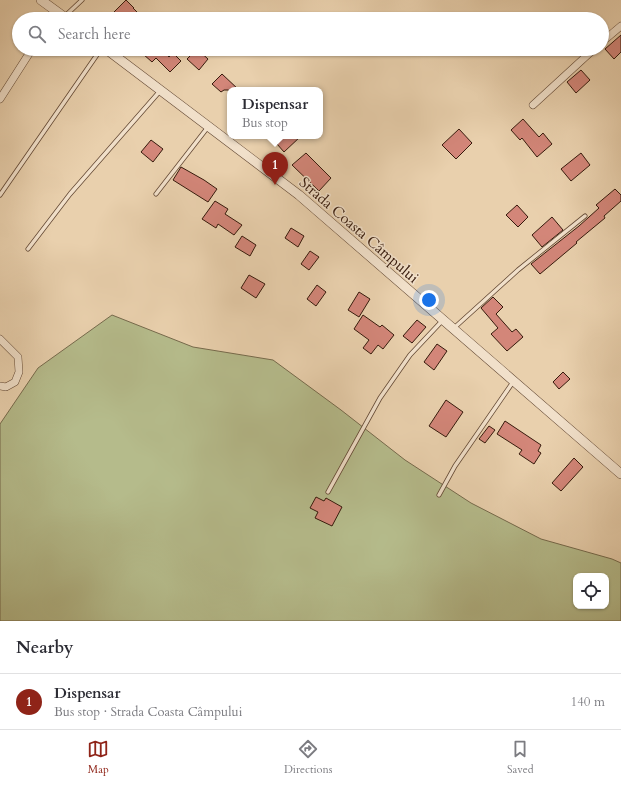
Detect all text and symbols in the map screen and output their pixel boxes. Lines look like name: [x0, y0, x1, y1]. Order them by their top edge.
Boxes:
search box: [12, 12, 609, 56]
icon: search: [26, 23, 48, 45]
text: Search here: [58, 24, 131, 44]
popup: [227, 87, 323, 139]
text: Dispensar: [242, 94, 308, 114]
text: Bus stop: [242, 114, 288, 132]
pin: 1: [262, 152, 288, 185]
street label: Strada Coasta Câmpului: [295, 173, 423, 287]
your location: [419, 290, 439, 310]
map controls: [573, 573, 609, 609]
button: locate: [573, 573, 609, 609]
text: Nearby: [16, 636, 73, 659]
text: Dispensar: [54, 683, 121, 703]
text: 1: [26, 693, 32, 711]
text: 140 m: [571, 693, 605, 711]
text: Bus stop · Strada Coasta Câmpului: [54, 703, 242, 721]
tab: Map: [87, 738, 109, 777]
tab: Directions: [284, 738, 332, 777]
tab: Saved: [507, 738, 534, 777]

